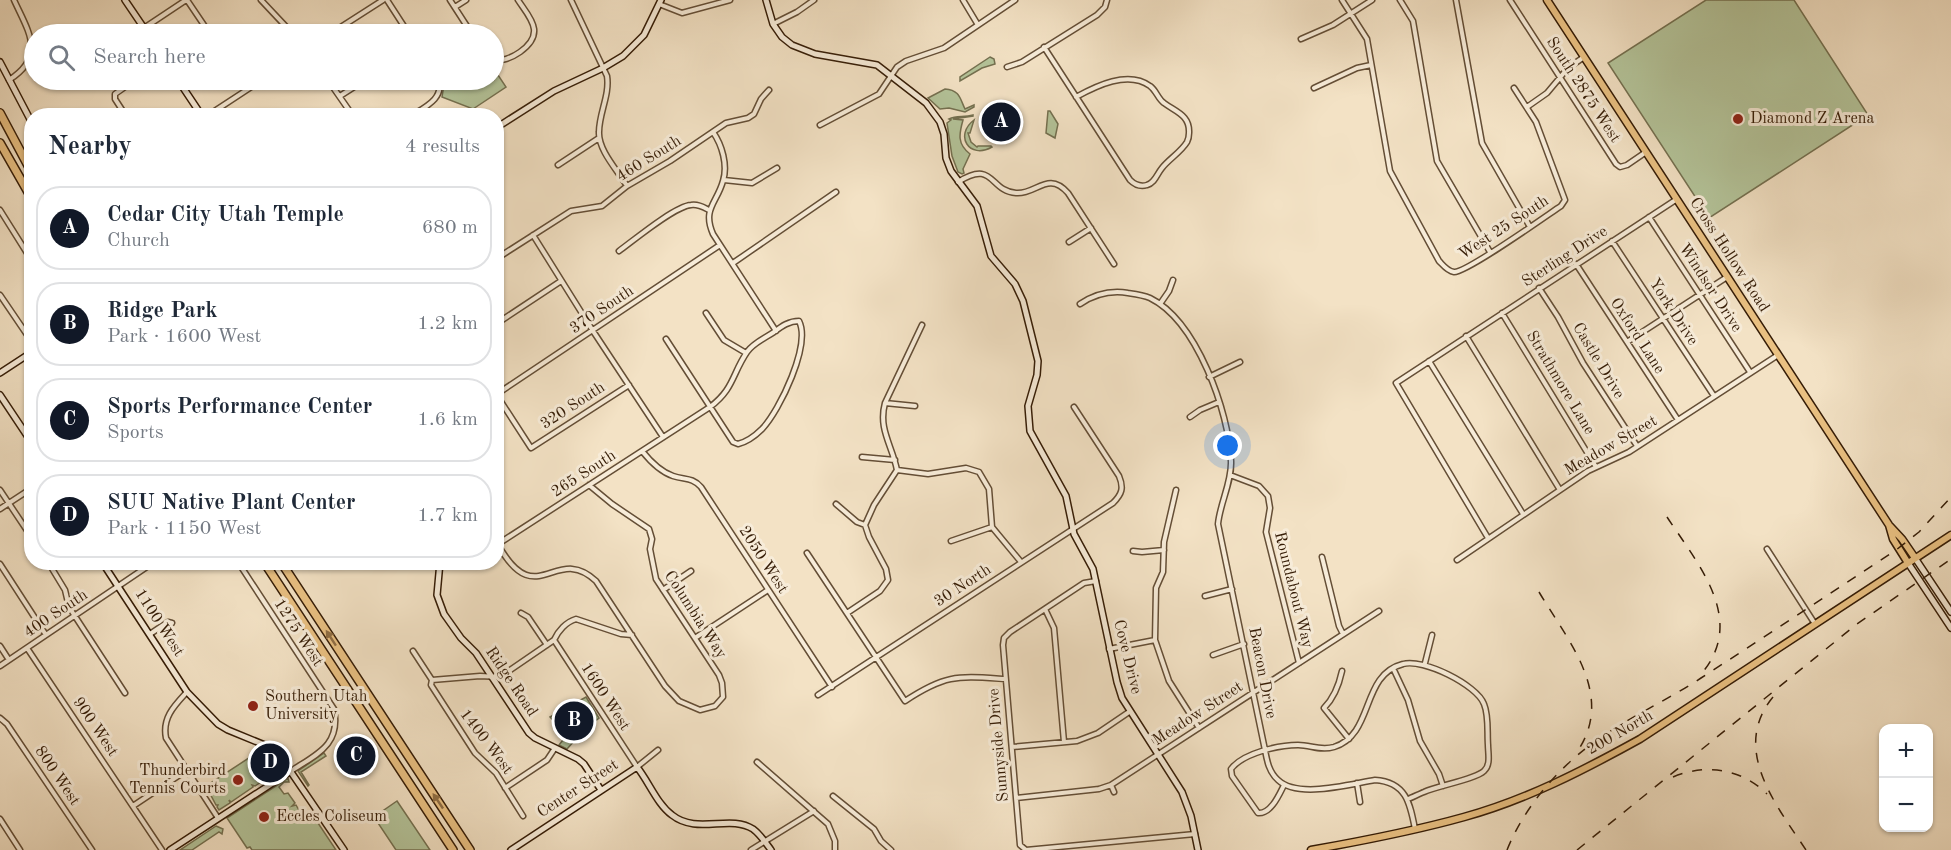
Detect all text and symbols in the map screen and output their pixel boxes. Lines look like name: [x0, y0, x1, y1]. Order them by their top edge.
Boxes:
search box: [24, 24, 504, 90]
street label: South 2875 West: [1543, 34, 1623, 146]
icon: search: [45, 41, 78, 74]
text: Search here: [93, 46, 206, 68]
pin: A: [982, 100, 1020, 144]
place label: Diamond Z Arena: [1750, 111, 1875, 127]
marker: Diamond Z Arena: [1731, 112, 1745, 126]
street label: 460 South: [614, 133, 684, 185]
text: Nearby: [48, 134, 132, 160]
text: 4 results: [405, 137, 480, 157]
street label: West 25 South: [1456, 193, 1552, 263]
street label: Cross Hollow Road: [1686, 195, 1772, 315]
text: Cedar City Utah Temple: [107, 204, 344, 226]
text: A: [62, 218, 77, 238]
text: 680 m: [422, 218, 478, 238]
street label: Sterling Drive: [1519, 224, 1611, 290]
text: Church: [107, 231, 170, 251]
street label: Windsor Drive: [1675, 241, 1745, 335]
street label: York Drive: [1646, 276, 1700, 348]
street label: 370 South: [567, 283, 637, 337]
street label: Oxford Lane: [1607, 295, 1667, 377]
text: Ridge Park: [107, 300, 218, 322]
text: B: [62, 314, 77, 334]
text: 1.2 km: [417, 314, 478, 334]
street label: Castle Drive: [1569, 320, 1627, 402]
text: Park · 1600 West: [107, 327, 261, 347]
street label: Strathmore Lane: [1523, 328, 1597, 438]
street label: 320 South: [538, 379, 608, 433]
text: Sports Performance Center: [107, 396, 372, 418]
text: C: [63, 410, 76, 430]
text: 1.6 km: [417, 410, 478, 430]
street label: Meadow Street: [1562, 413, 1660, 479]
text: Sports: [107, 423, 164, 443]
your location: [1213, 431, 1242, 460]
street label: 265 South: [549, 447, 619, 501]
text: SUU Native Plant Center: [107, 492, 356, 514]
text: D: [62, 506, 77, 526]
text: 1.7 km: [417, 506, 478, 526]
text: Park · 1150 West: [107, 519, 261, 539]
street label: 2050 West: [735, 523, 791, 597]
street label: Roundabout Way: [1271, 530, 1315, 650]
street label: 30 North: [932, 562, 995, 610]
street label: Columbia Way: [661, 568, 730, 662]
street label: 1100 West: [131, 586, 187, 660]
street label: 400 South: [21, 587, 91, 641]
street label: 1275 West: [270, 596, 326, 670]
street label: Cove Drive: [1110, 618, 1144, 696]
street label: Beacon Drive: [1245, 626, 1279, 720]
one-way arrow: [325, 630, 336, 647]
street label: Ridge Road: [482, 644, 540, 720]
street label: 1600 West: [577, 660, 633, 734]
street label: Meadow Street: [1150, 679, 1246, 749]
street label: Sunnyside Drive: [986, 687, 1012, 803]
place label: Southern Utah University: [265, 689, 368, 723]
street label: 900 West: [69, 694, 121, 760]
pin: B: [554, 698, 594, 744]
marker: Southern Utah University: [246, 699, 260, 713]
street label: 1400 West: [456, 706, 516, 778]
street label: 200 North: [1584, 708, 1656, 758]
map controls: [1879, 724, 1933, 832]
button: +: [1879, 724, 1933, 778]
pin: C: [336, 734, 376, 778]
pin: D: [250, 740, 290, 786]
street label: 800 West: [31, 743, 83, 809]
street label: Center Street: [535, 757, 622, 821]
place label: Thunderbird Tennis Courts: [129, 763, 226, 797]
marker: Thunderbird Tennis Courts: [231, 773, 245, 787]
button: −: [1879, 778, 1933, 832]
one-way arrow: [433, 793, 444, 809]
place label: Eccles Coliseum: [276, 809, 387, 825]
marker: Eccles Coliseum: [257, 810, 271, 824]

